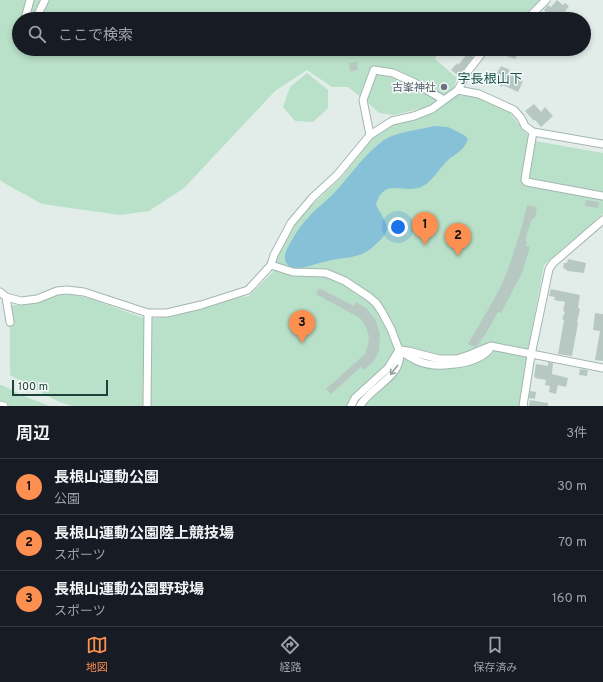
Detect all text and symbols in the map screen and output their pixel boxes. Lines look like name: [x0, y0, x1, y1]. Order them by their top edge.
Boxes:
search box: [12, 12, 591, 56]
icon: search: [26, 23, 48, 45]
text: ここで検索: [58, 27, 133, 46]
district label: 字長根山下: [457, 72, 523, 88]
place label: 古峯神社: [392, 81, 436, 95]
marker: 古峯神社: [439, 82, 449, 92]
pin: 1: [412, 212, 438, 245]
your location: [388, 217, 408, 237]
pin: 2: [445, 223, 471, 256]
pin: 3: [289, 310, 315, 343]
one-way arrow: [390, 365, 398, 376]
scale bar: [12, 378, 108, 397]
text: 100 m: [18, 380, 48, 394]
text: 周辺: [16, 424, 50, 446]
text: 3件: [566, 426, 587, 442]
text: 長根山運動公園: [54, 469, 159, 488]
text: 1: [26, 479, 32, 495]
text: 30 m: [557, 479, 587, 495]
text: 公園: [54, 492, 80, 508]
text: 長根山運動公園陸上競技場: [54, 525, 234, 544]
text: 2: [25, 535, 33, 551]
text: 70 m: [558, 535, 587, 551]
text: スポーツ: [54, 548, 106, 564]
text: 長根山運動公園野球場: [54, 581, 204, 600]
text: 3: [25, 591, 33, 607]
text: 160 m: [552, 591, 587, 607]
text: スポーツ: [54, 604, 106, 620]
tab: 地図: [86, 634, 108, 675]
tab: 経路: [279, 634, 301, 675]
tab: 保存済み: [473, 634, 517, 675]

